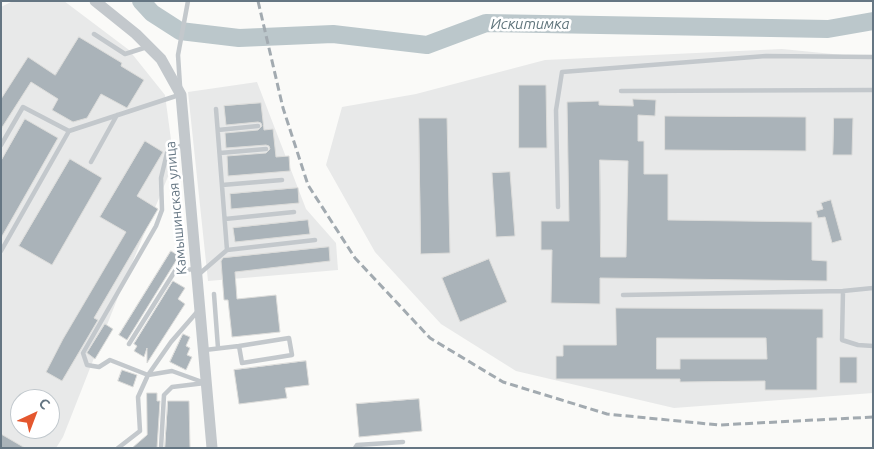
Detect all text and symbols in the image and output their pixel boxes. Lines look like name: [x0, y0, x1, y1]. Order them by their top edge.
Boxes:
water label: Искитимка: [490, 15, 570, 33]
street label: Камышинская улица: [162, 140, 190, 276]
north arrow: [10, 389, 60, 439]
text: С: [36, 395, 53, 413]

